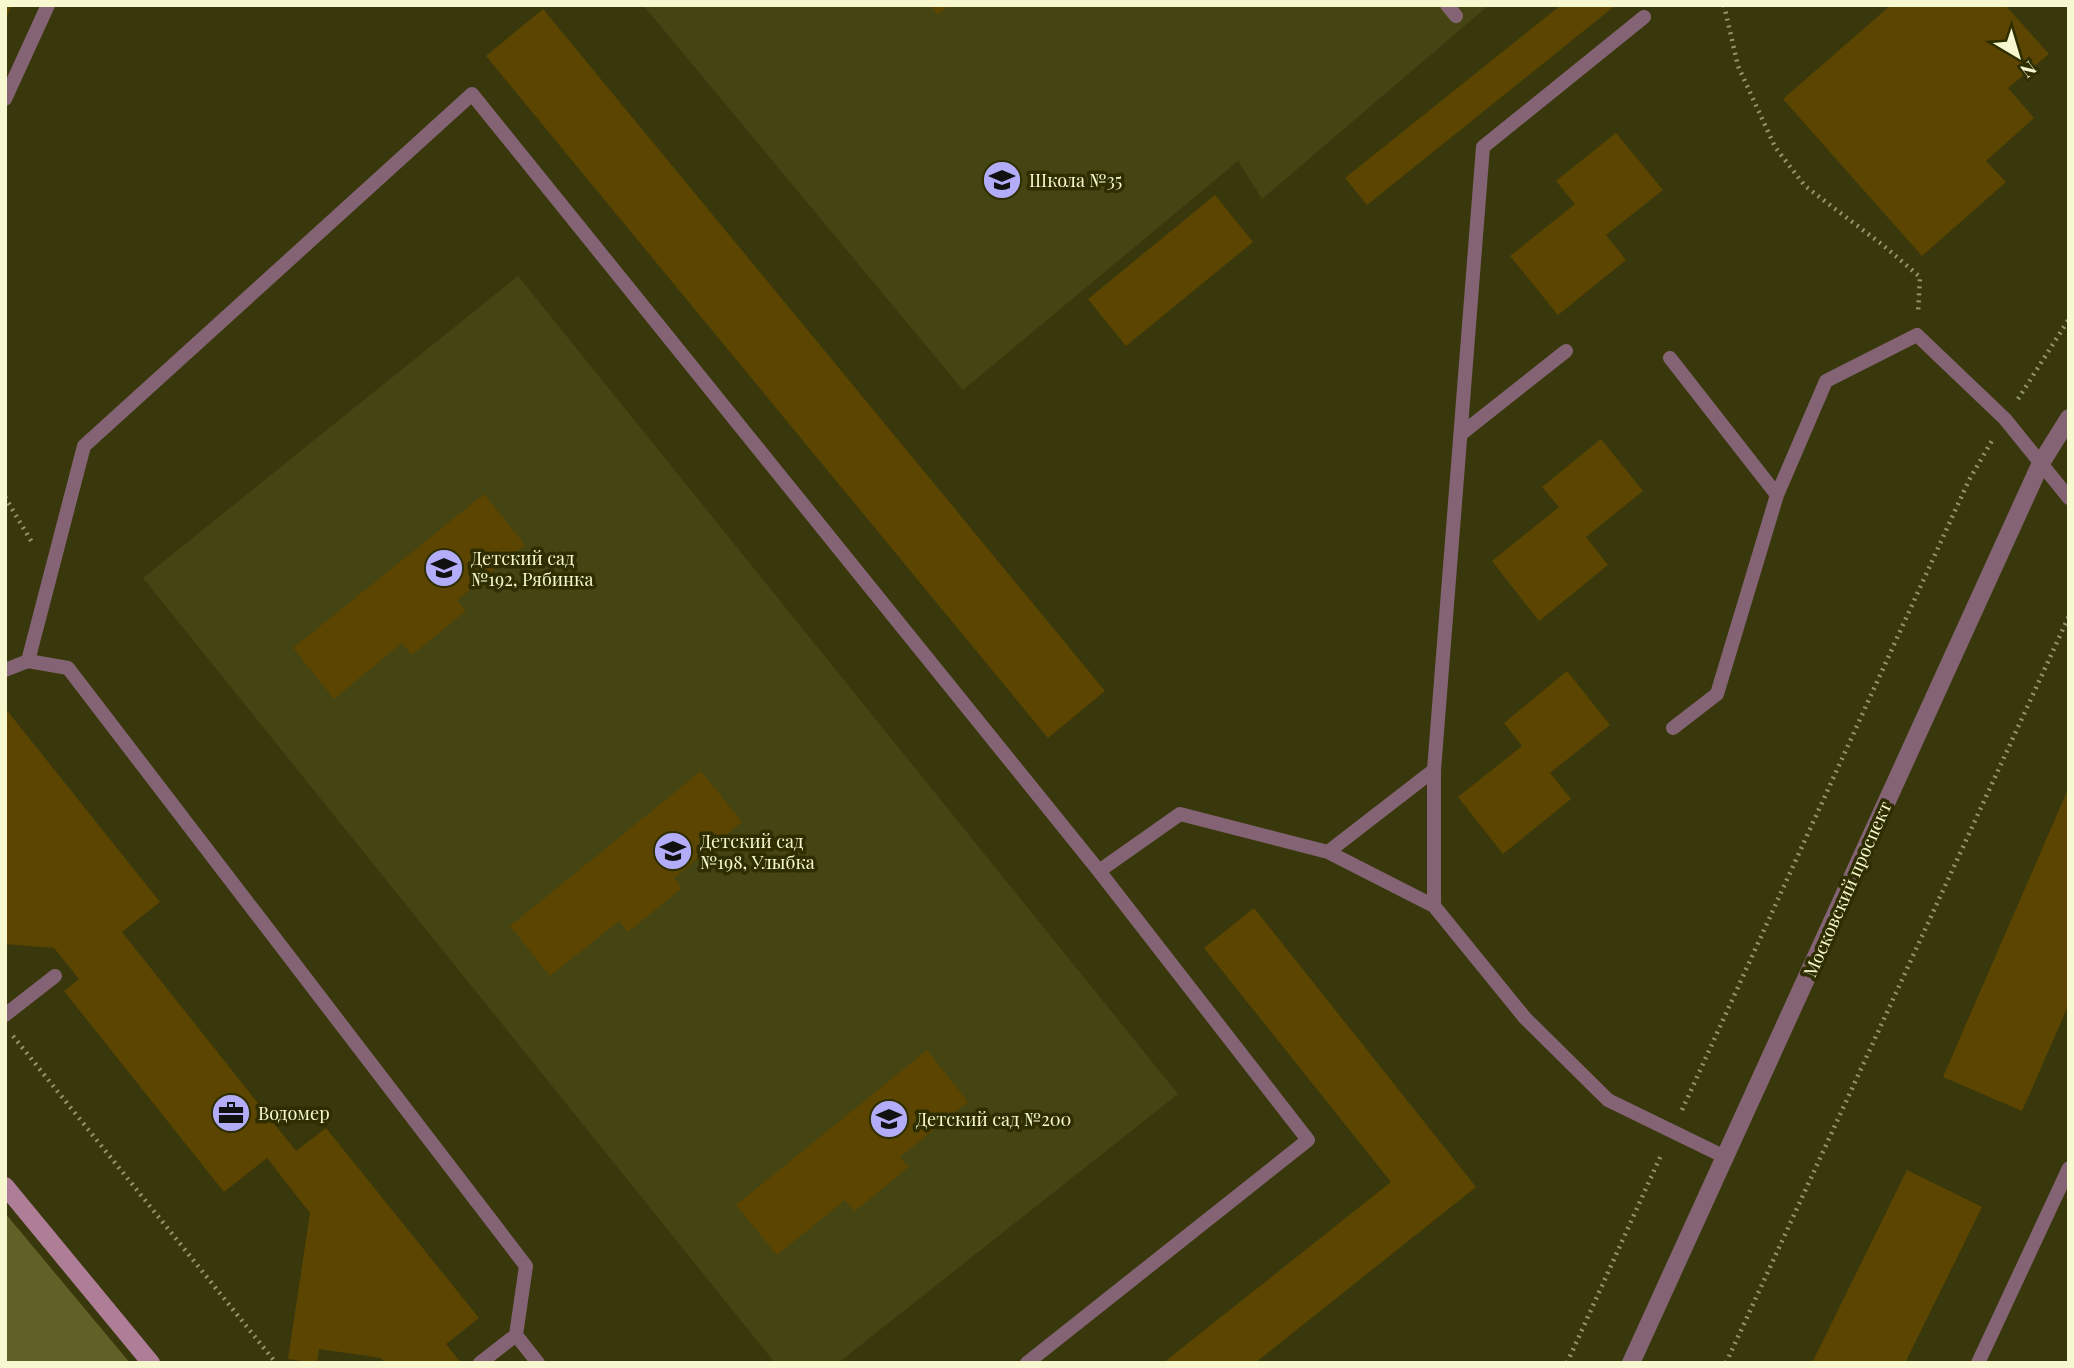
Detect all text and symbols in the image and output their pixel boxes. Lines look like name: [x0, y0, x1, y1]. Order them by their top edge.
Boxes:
north arrow: [1983, 21, 2053, 91]
text: N: [2015, 56, 2042, 85]
school or university icon: Школа №35: [981, 159, 1023, 201]
place label: Школа №35: [1029, 168, 1122, 192]
place label: Детский сад №192, Рябинка: [471, 546, 593, 591]
school or university icon: Детский сад №192, Рябинка: [423, 547, 465, 589]
street label: Московский проспект: [1797, 797, 1897, 981]
place label: Детский сад №198, Улыбка: [700, 829, 815, 874]
school or university icon: Детский сад №198, Улыбка: [652, 830, 694, 872]
office icon: Водомер: [210, 1092, 252, 1134]
school or university icon: Детский сад №200: [868, 1098, 910, 1140]
place label: Водомер: [258, 1101, 330, 1125]
place label: Детский сад №200: [916, 1107, 1071, 1131]

